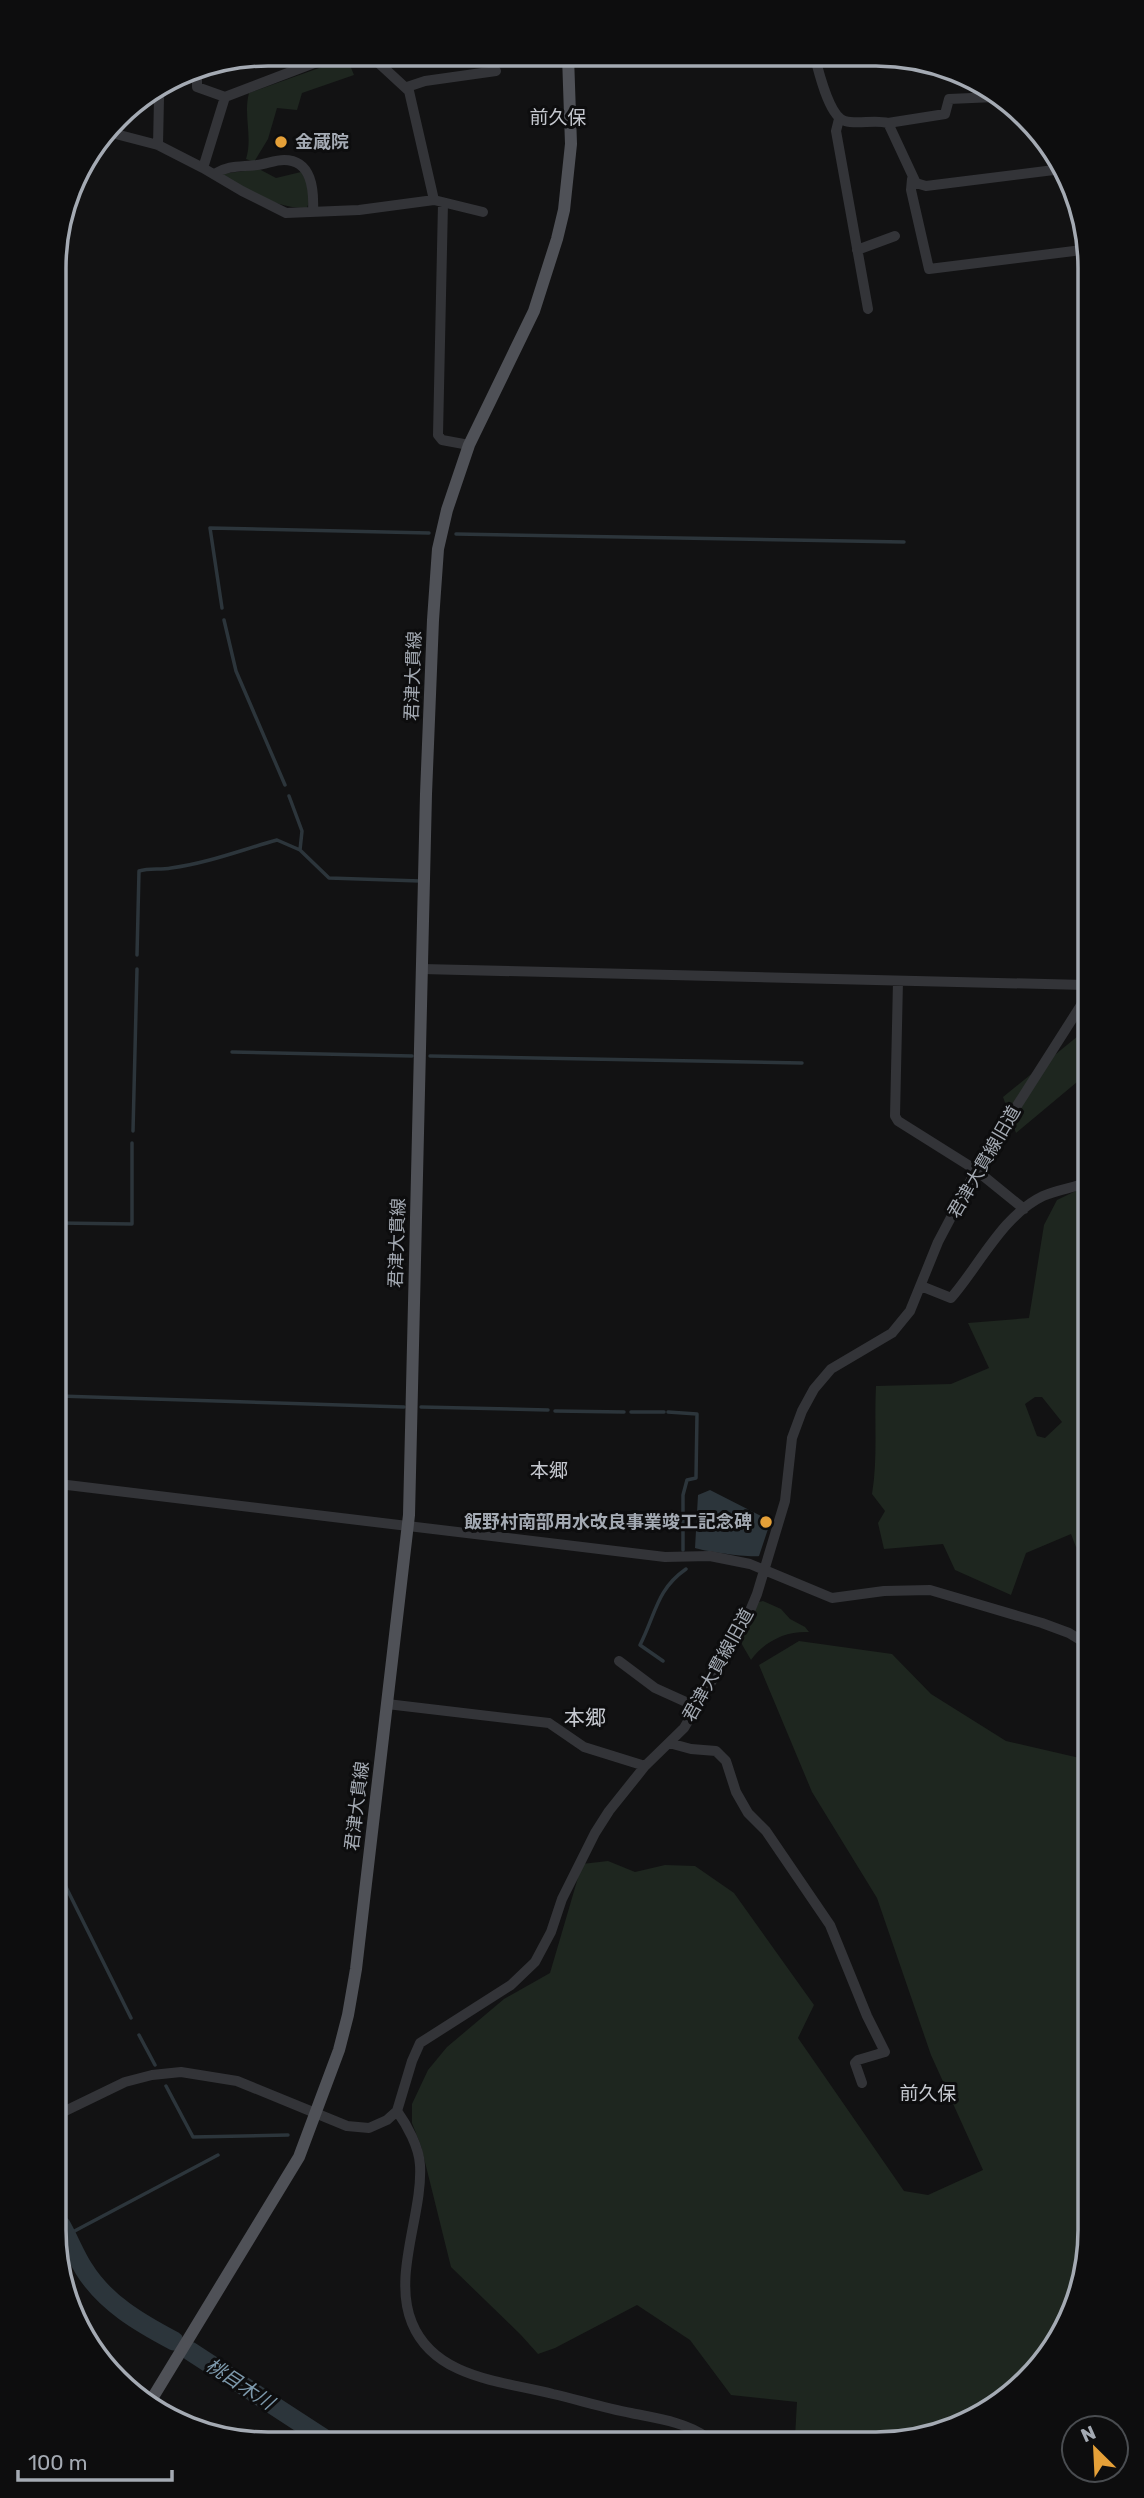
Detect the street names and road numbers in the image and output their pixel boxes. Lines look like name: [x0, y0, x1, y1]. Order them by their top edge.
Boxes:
street label: 君津大貫線: [400, 631, 426, 721]
street label: 君津大貫線旧道: [943, 1102, 1025, 1222]
street label: 君津大貫線: [384, 1198, 410, 1288]
street label: 君津大貫線旧道: [678, 1605, 758, 1725]
street label: 君津大貫線: [341, 1760, 373, 1852]

